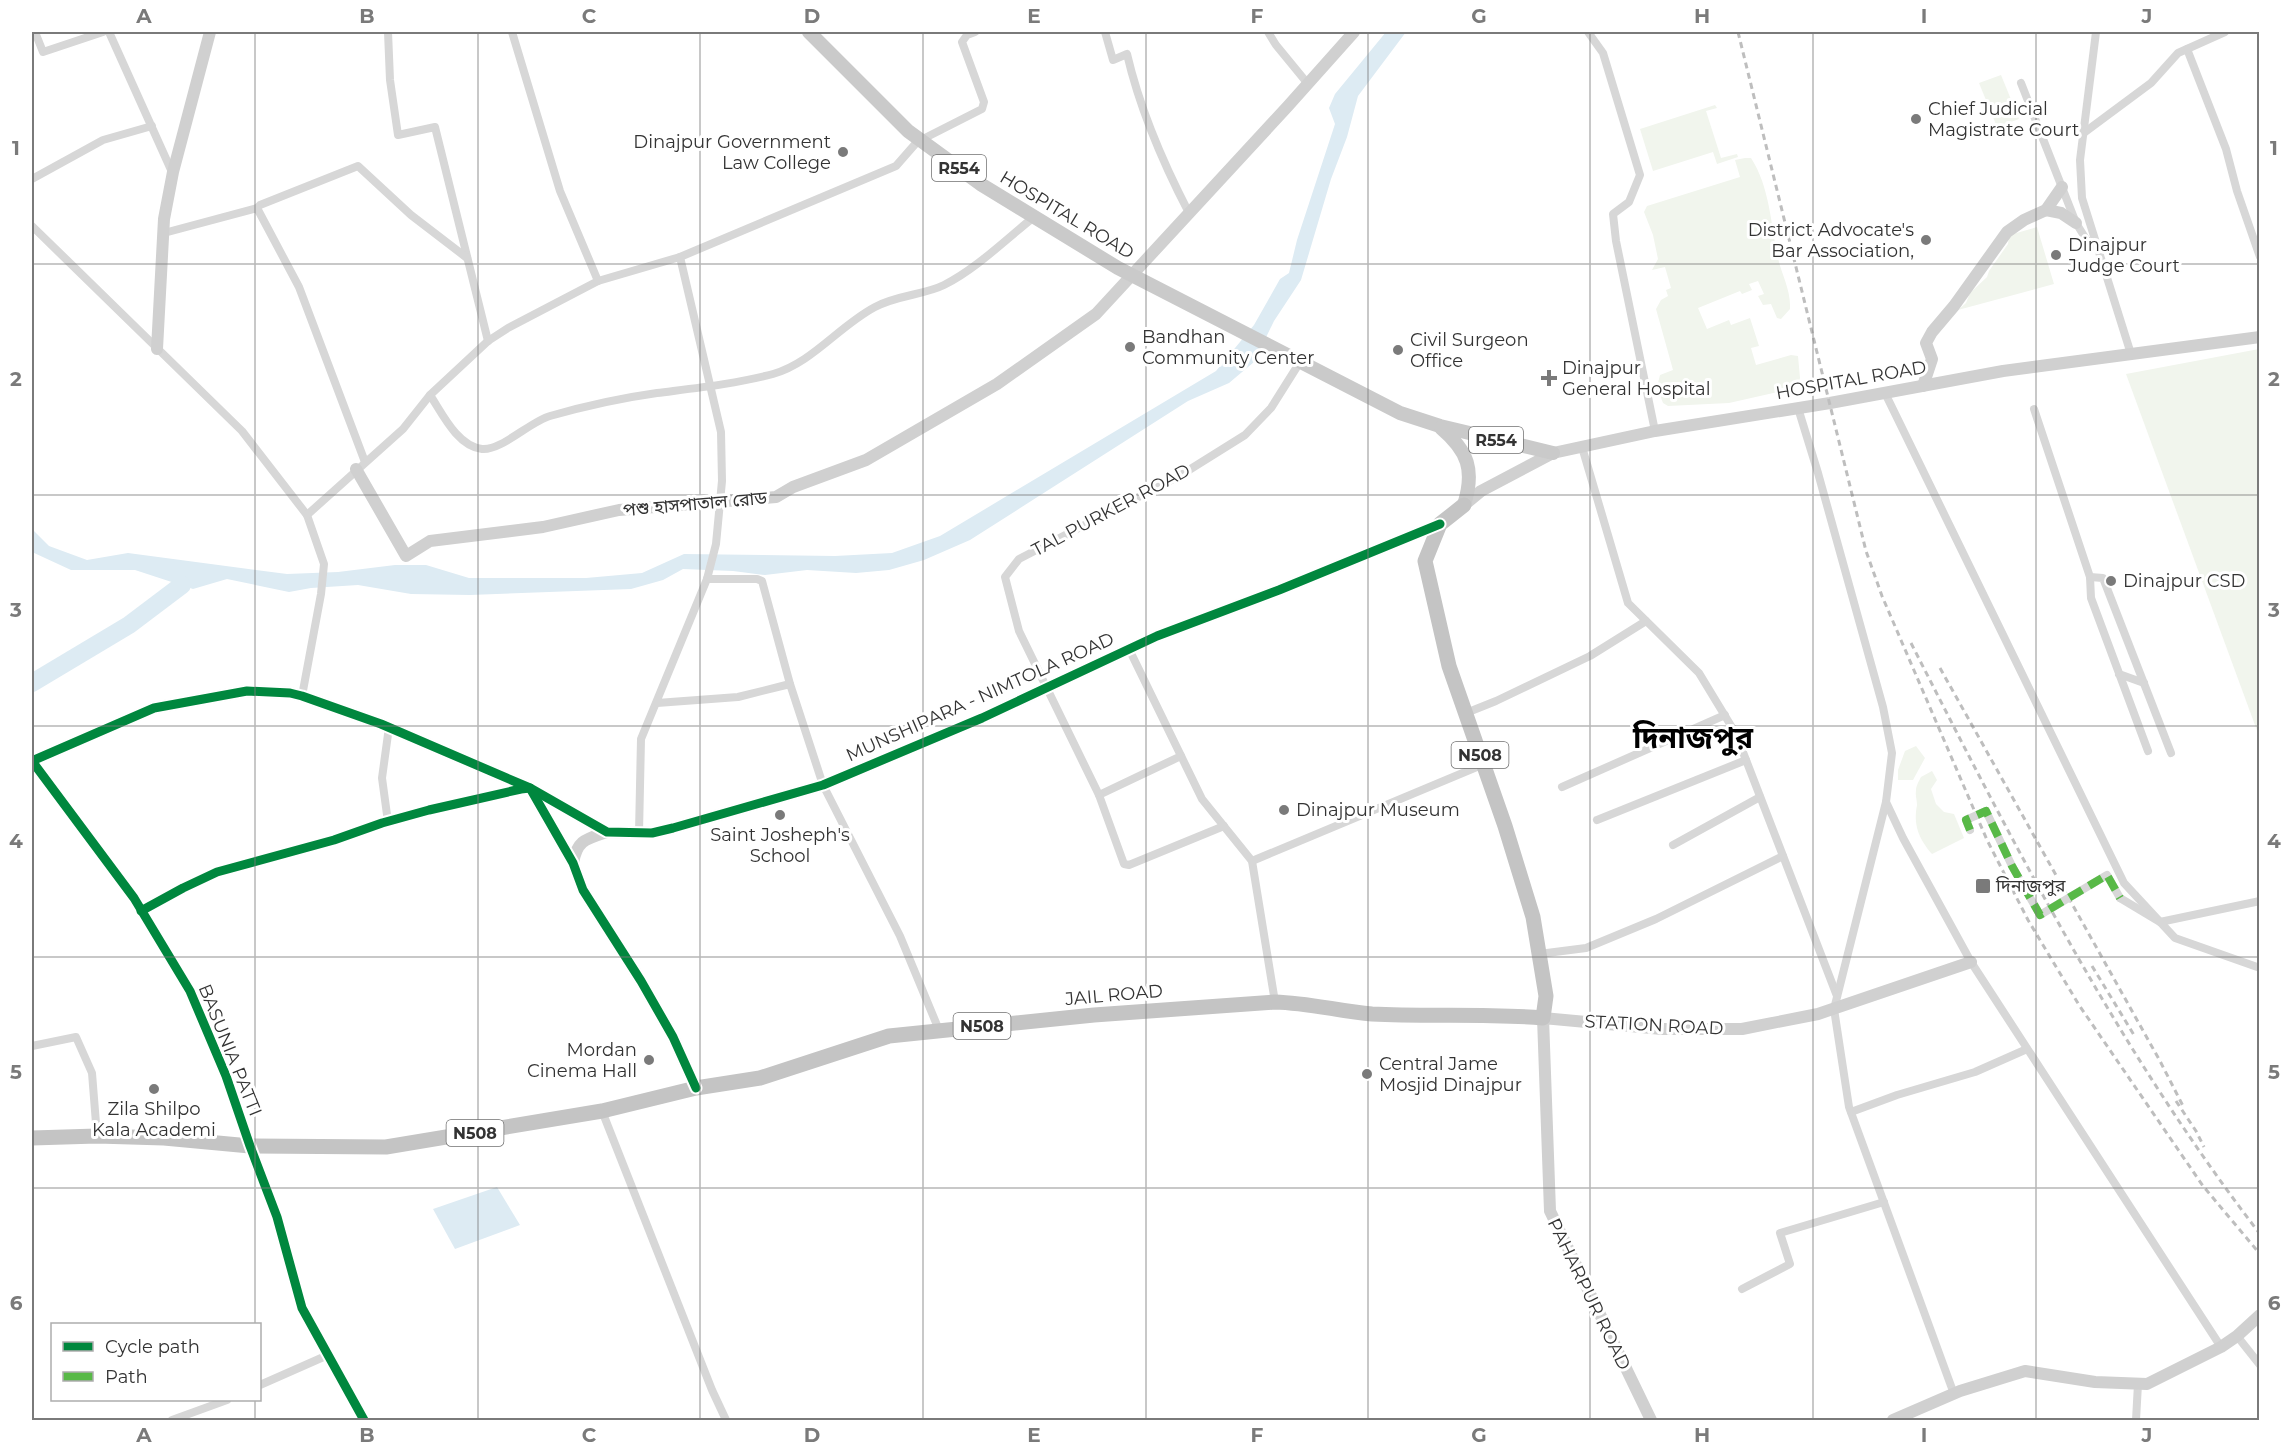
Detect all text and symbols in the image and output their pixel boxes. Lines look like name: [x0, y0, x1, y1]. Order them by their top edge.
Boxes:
text: A: [135, 4, 152, 28]
text: B: [359, 4, 375, 28]
text: C: [582, 4, 597, 28]
text: D: [804, 4, 820, 28]
text: E: [1027, 4, 1041, 28]
text: F: [1251, 4, 1264, 28]
text: G: [1471, 4, 1487, 28]
text: H: [1694, 4, 1710, 28]
text: I: [1921, 4, 1927, 28]
text: J: [2141, 4, 2152, 28]
place label: Chief Judicial Magistrate Court: [1928, 98, 2079, 141]
marker: Chief Judicial Magistrate Court: [1909, 112, 1923, 126]
place label: Dinajpur Government Law College: [633, 131, 831, 174]
text: 1: [12, 136, 20, 160]
text: 1: [2270, 136, 2278, 160]
marker: Dinajpur Government Law College: [836, 145, 850, 159]
road number: R554: [932, 155, 986, 181]
street label: HOSPITAL ROAD: [996, 166, 1138, 264]
place label: District Advocate's Bar Association,: [1748, 219, 1914, 262]
marker: District Advocate's Bar Association,: [1919, 233, 1933, 247]
place label: Dinajpur Judge Court: [2067, 234, 2180, 277]
marker: Dinajpur Judge Court: [2049, 248, 2063, 262]
place label: Bandhan Community Center: [1142, 326, 1314, 369]
place label: Civil Surgeon Office: [1410, 329, 1529, 372]
marker: Bandhan Community Center: [1123, 340, 1137, 354]
marker: Civil Surgeon Office: [1391, 343, 1405, 357]
street label: HOSPITAL ROAD: [1774, 356, 1928, 404]
place label: Dinajpur General Hospital: [1562, 357, 1711, 400]
text: 2: [10, 367, 22, 391]
text: 2: [2268, 367, 2280, 391]
marker: Dinajpur General Hospital: [1540, 369, 1558, 387]
road number: R554: [1469, 427, 1523, 453]
street label: TAL PURKER ROAD: [1028, 459, 1194, 561]
street label: পশু হাসপাতাল রোড: [622, 487, 768, 521]
place label: Dinajpur CSD: [2123, 570, 2245, 592]
marker: Dinajpur CSD: [2104, 574, 2118, 588]
text: 3: [9, 598, 22, 622]
text: 3: [2267, 598, 2280, 622]
street label: MUNSHIPARA - NIMTOLA ROAD: [843, 628, 1117, 766]
district label: দিনাজপুর: [1632, 719, 1754, 756]
road number: N508: [1452, 742, 1508, 768]
place label: Dinajpur Museum: [1296, 799, 1460, 821]
marker: Dinajpur Museum: [1277, 803, 1291, 817]
marker: Saint Josheph's School: [773, 808, 787, 822]
place label: Saint Josheph's School: [710, 824, 850, 867]
text: 4: [9, 829, 23, 853]
text: 4: [2267, 829, 2281, 853]
place label: দিনাজপুর: [1995, 875, 2066, 897]
marker: দিনাজপুর: [1974, 877, 1992, 895]
street label: JAIL ROAD: [1063, 980, 1164, 1010]
street label: BASUNIA PATTI: [194, 981, 266, 1119]
street label: STATION ROAD: [1584, 1010, 1724, 1040]
road number: N508: [954, 1013, 1010, 1039]
place label: Mordan Cinema Hall: [527, 1039, 637, 1082]
marker: Mordan Cinema Hall: [642, 1053, 656, 1067]
place label: Central Jame Mosjid Dinajpur: [1379, 1053, 1522, 1096]
text: 5: [10, 1060, 22, 1084]
text: 5: [2268, 1060, 2280, 1084]
marker: Central Jame Mosjid Dinajpur: [1360, 1067, 1374, 1081]
marker: Zila Shilpo Kala Academi: [147, 1082, 161, 1096]
place label: Zila Shilpo Kala Academi: [92, 1098, 216, 1141]
road number: N508: [446, 1120, 504, 1146]
street label: PAHARPUR ROAD: [1543, 1215, 1635, 1373]
text: 6: [10, 1291, 23, 1315]
text: 6: [2268, 1291, 2281, 1315]
legend: [51, 1323, 261, 1401]
text: Cycle path: [105, 1336, 200, 1358]
text: Path: [105, 1366, 148, 1388]
text: A: [135, 1423, 152, 1447]
text: B: [359, 1423, 375, 1447]
text: C: [582, 1423, 597, 1447]
text: D: [804, 1423, 820, 1447]
text: E: [1027, 1423, 1041, 1447]
text: F: [1251, 1423, 1264, 1447]
text: G: [1471, 1423, 1487, 1447]
text: H: [1694, 1423, 1710, 1447]
text: I: [1921, 1423, 1927, 1447]
text: J: [2141, 1423, 2152, 1447]

